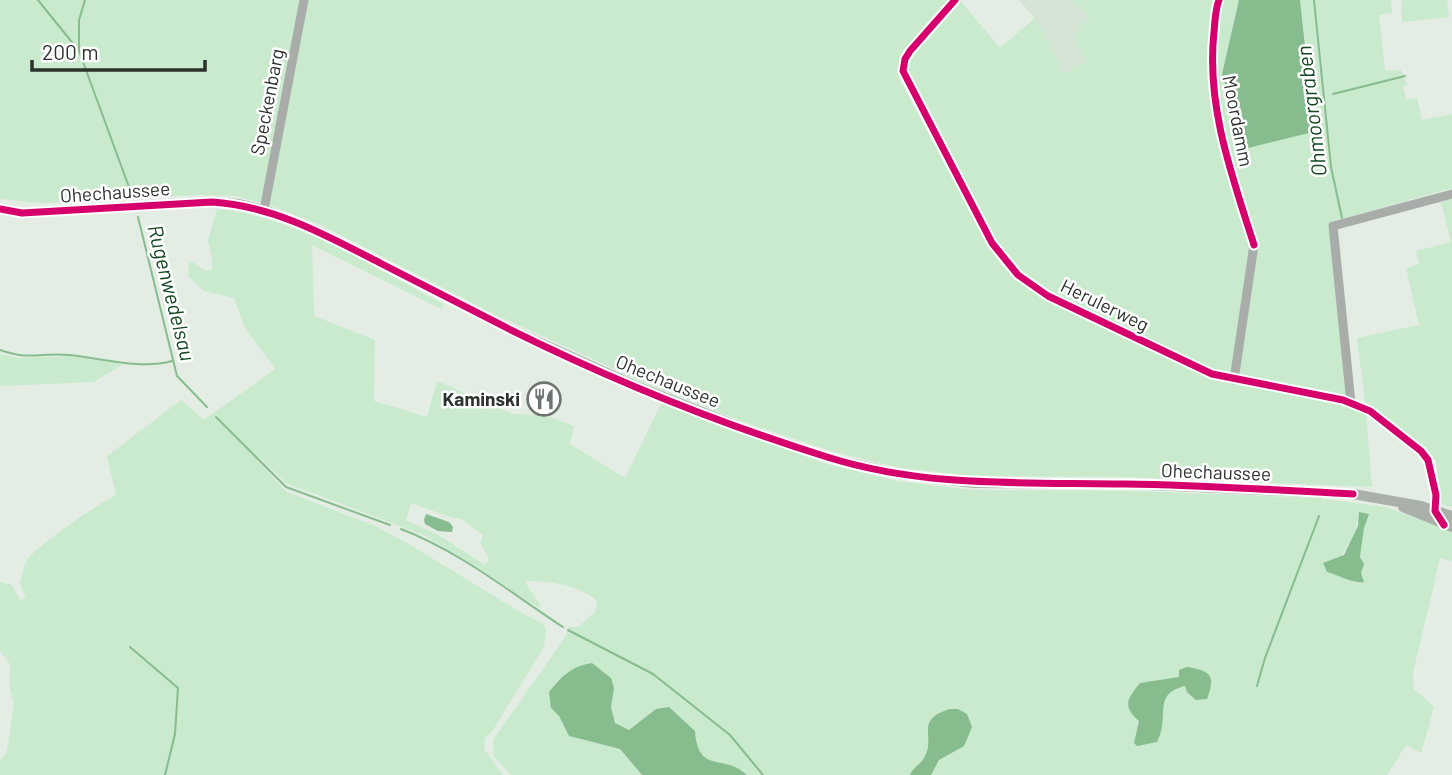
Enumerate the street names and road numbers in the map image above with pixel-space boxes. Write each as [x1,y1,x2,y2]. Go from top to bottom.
street label: Speckenbarg [245,47,288,157]
street label: Moordamm [1218,73,1259,169]
street label: Ohechaussee [59,176,171,207]
street label: Herulerweg [1057,273,1153,336]
street label: Ohechaussee [613,349,724,412]
street label: Ohechaussee [1160,458,1272,485]

